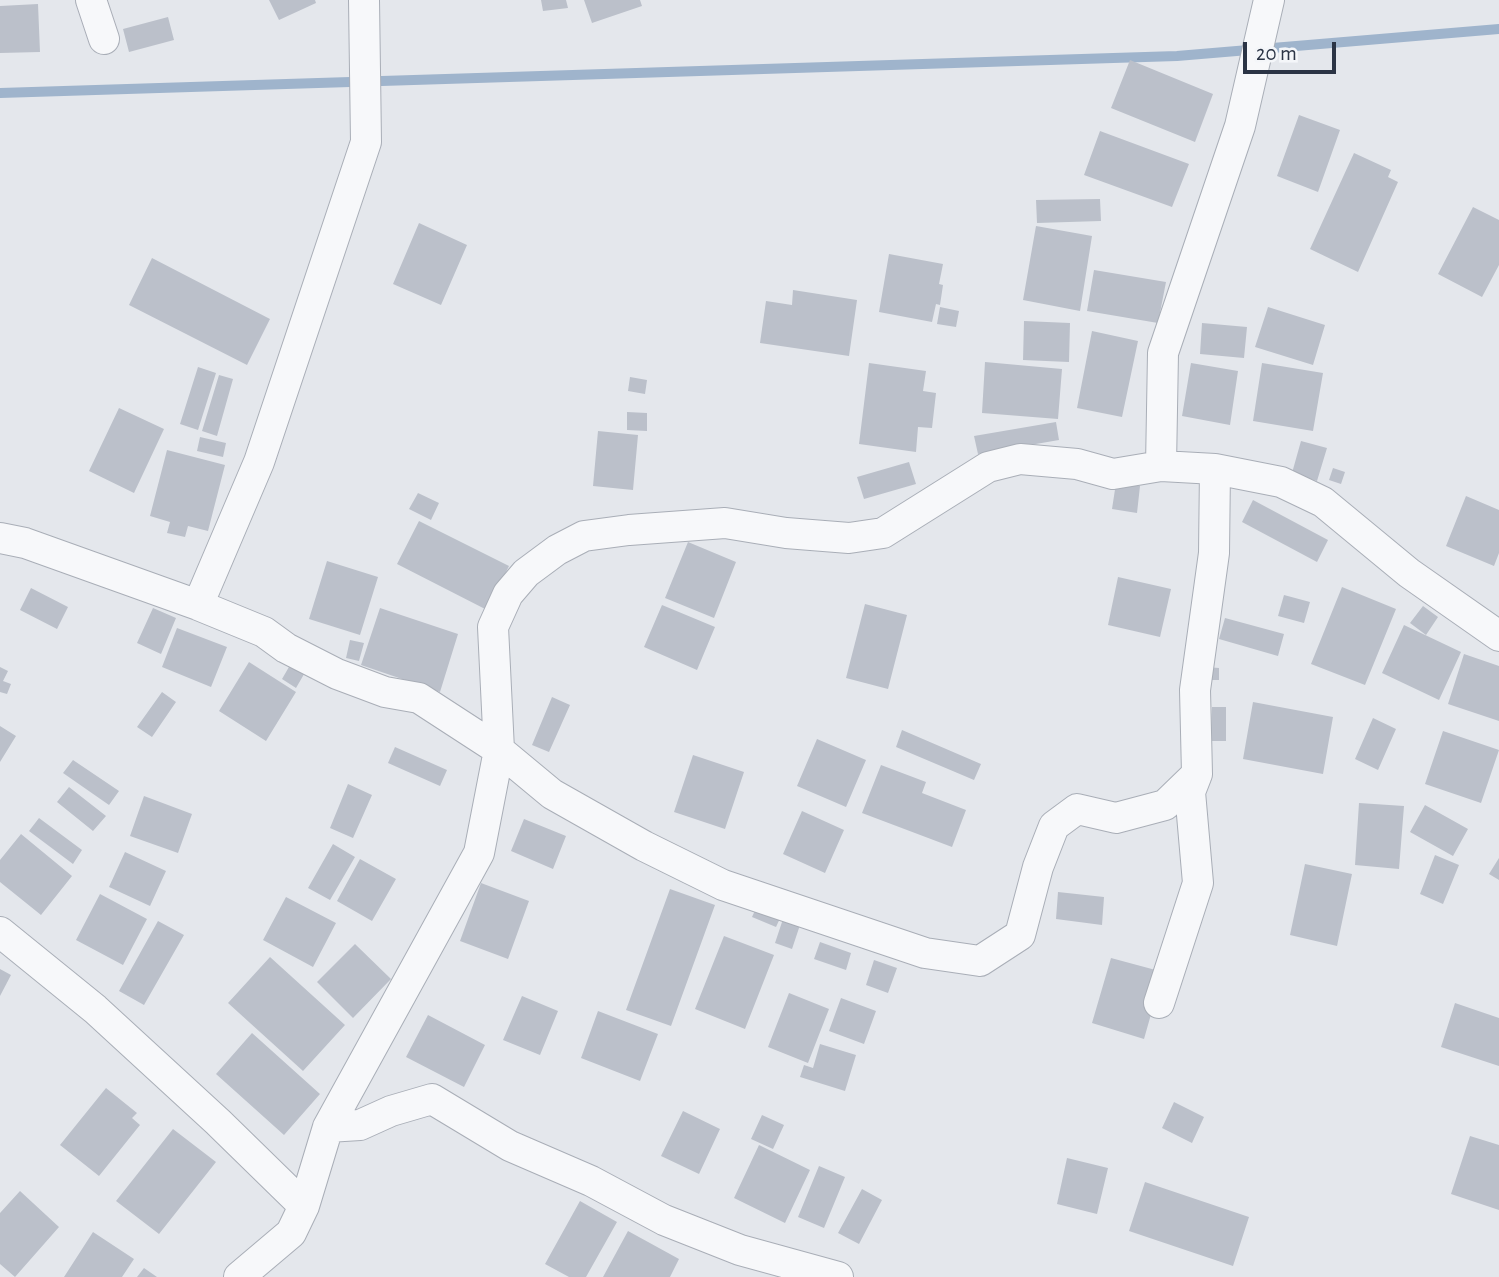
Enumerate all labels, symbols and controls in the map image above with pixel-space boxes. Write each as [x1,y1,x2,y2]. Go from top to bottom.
scale bar [1247,28,1340,72]
text: 20 m [1256,43,1297,64]

